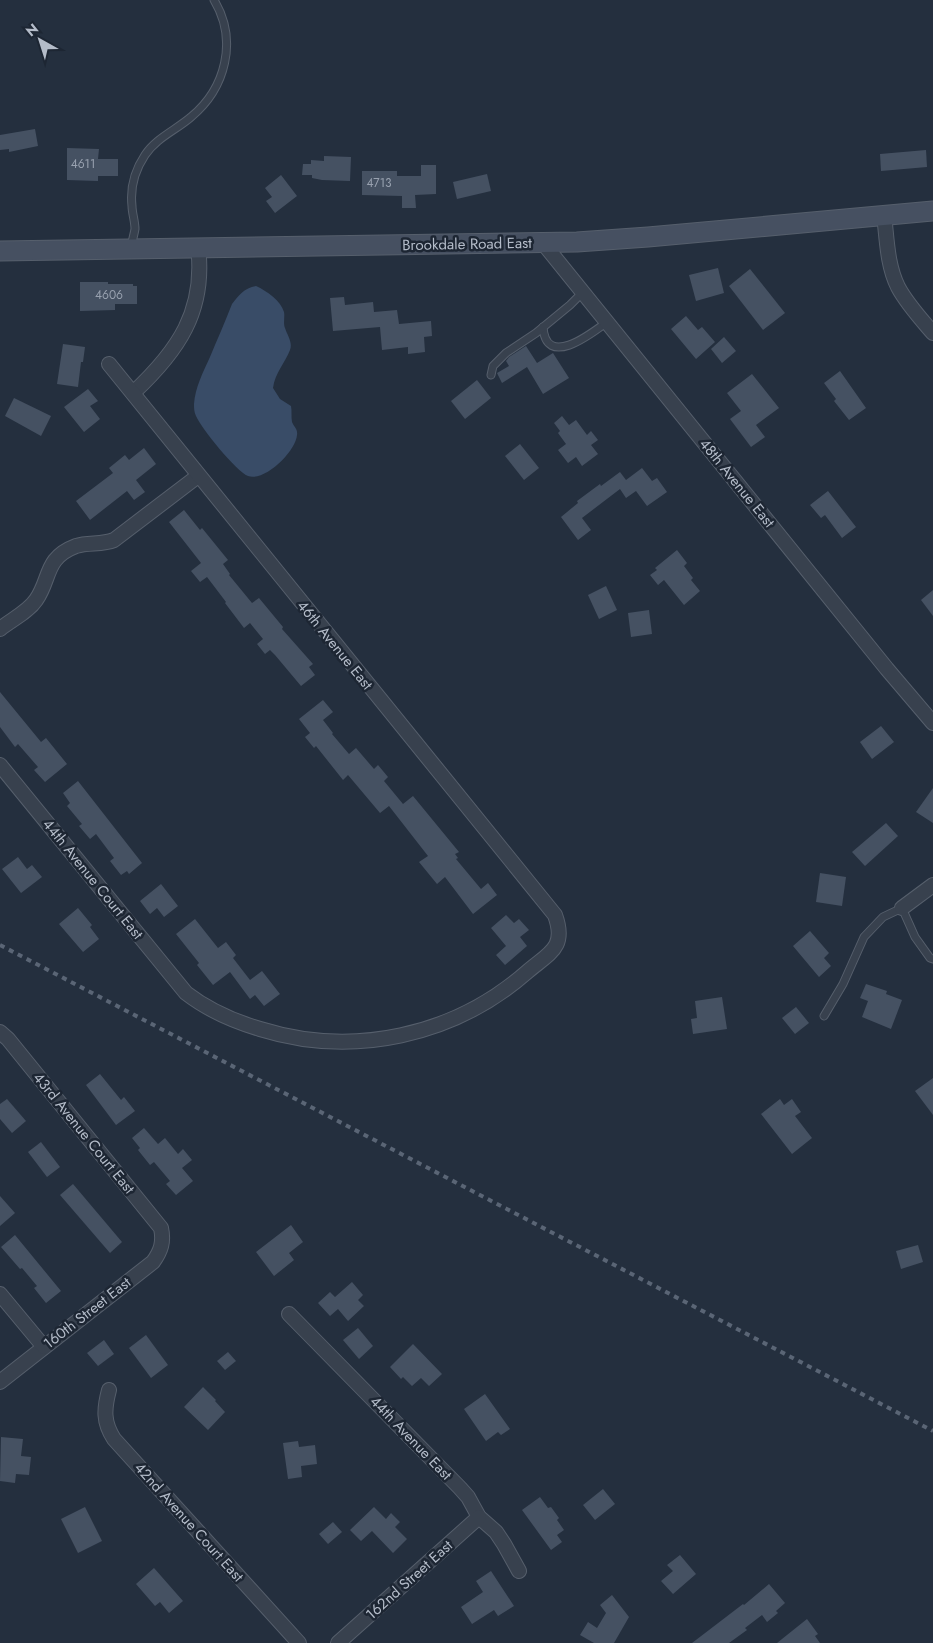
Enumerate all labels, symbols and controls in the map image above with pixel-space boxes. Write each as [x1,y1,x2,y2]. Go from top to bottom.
north arrow [15,15,65,65]
text: N [21,19,42,41]
house number: 4611 [71,155,95,173]
house number: 4713 [366,174,392,192]
street label: Brookdale Road East [402,232,532,256]
house number: 4606 [95,286,123,304]
street label: 48th Avenue East [694,434,780,533]
street label: 46th Avenue East [292,595,378,695]
street label: 44th Avenue Court East [37,814,149,944]
street label: 43rd Avenue Court East [28,1067,140,1199]
street label: 160th Street East [39,1272,136,1354]
street label: 44th Avenue East [365,1391,457,1485]
street label: 42nd Avenue Court East [129,1457,249,1587]
street label: 162nd Street East [361,1535,458,1625]

